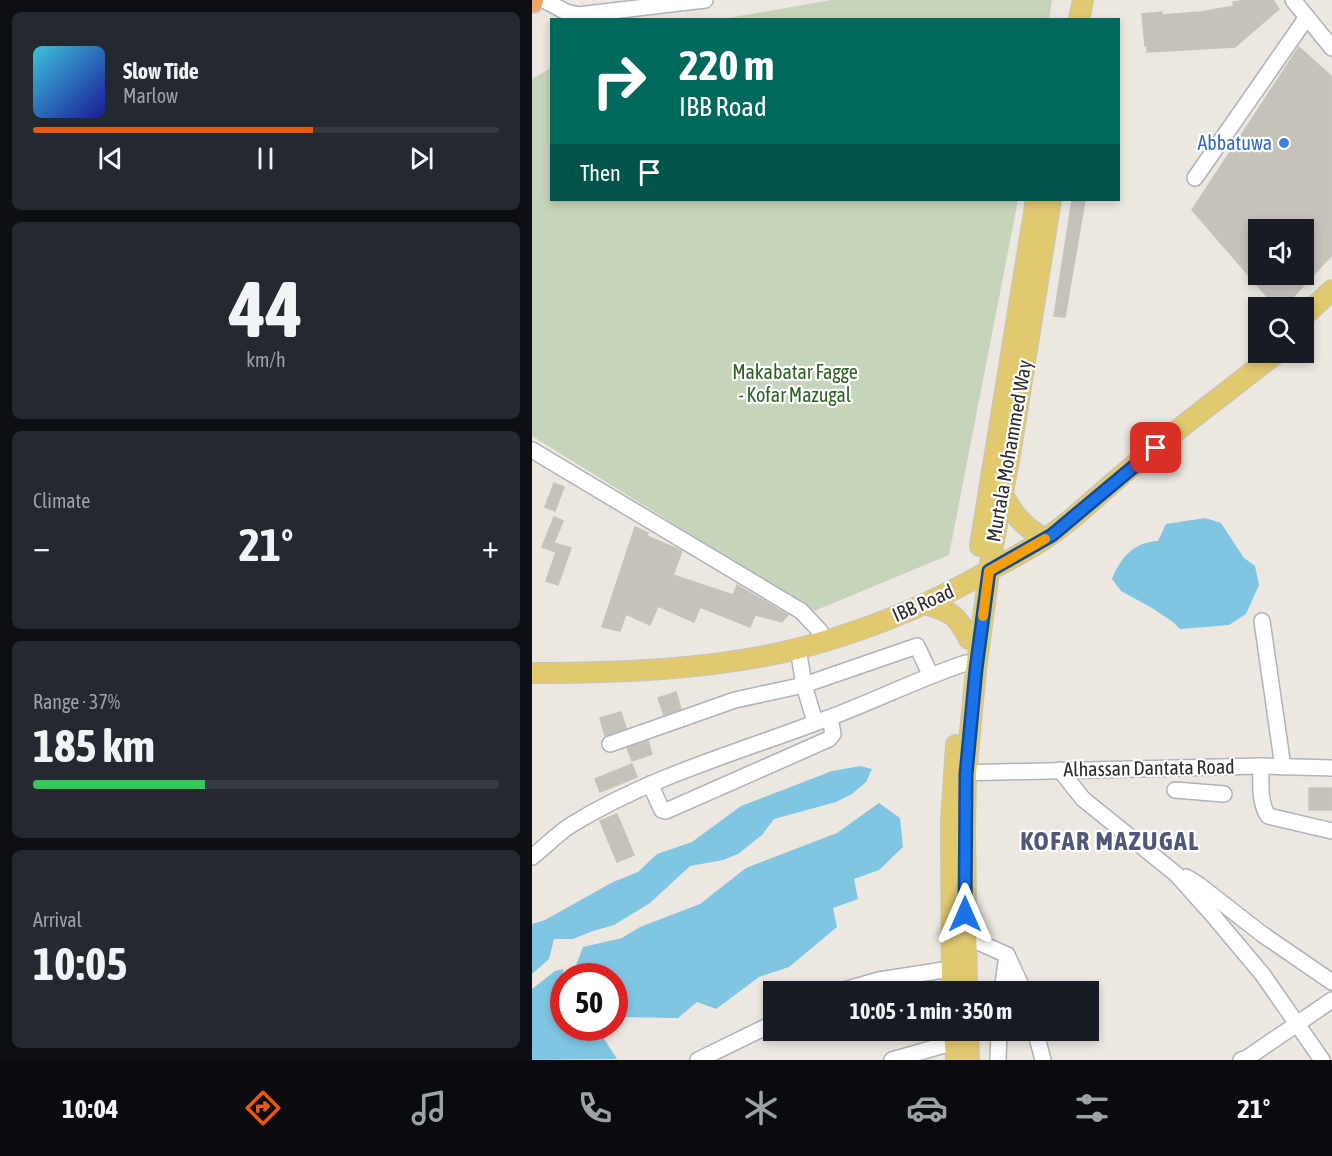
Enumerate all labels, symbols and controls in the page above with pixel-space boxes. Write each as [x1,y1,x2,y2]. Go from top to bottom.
text: 220 m [679,41,774,89]
icon: right [580,42,658,120]
text: Slow Tide [123,58,199,84]
text: Marlow [123,84,178,107]
text: IBB Road [679,91,767,122]
place label: Abbatuwa [1197,131,1272,154]
marker: Abbatuwa [1277,136,1291,150]
icon: previous [94,142,127,175]
icon: pause [249,142,282,175]
icon: next [405,142,438,175]
icon: arrive [633,156,666,189]
text: Then [580,160,621,186]
map controls [1248,219,1314,363]
button: sound [1248,219,1314,285]
text: 44 [229,264,303,354]
button: search [1248,297,1314,363]
text: km/h [246,348,286,371]
street label: Murtala Mohammed Way [981,358,1036,544]
park label: Makabatar Fagge - Kofar Mazugal [732,360,858,406]
pin [1130,422,1181,473]
icon: arrive [1139,431,1172,464]
text: Climate [33,489,90,512]
text: 21° [239,519,293,571]
text: − [33,527,50,565]
text: + [482,527,499,565]
street label: IBB Road [888,579,957,626]
text: Range · 37% [33,690,120,713]
text: 185 km [33,720,155,772]
street label: Alhassan Dantata Road [1063,755,1235,780]
district label: KOFAR MAZUGAL [1020,826,1200,856]
position arrow [933,882,997,946]
text: Arrival [33,908,82,931]
text: 10:05 [33,938,127,990]
speed limit sign: 50 [550,963,628,1041]
text: 10:05 · 1 min · 350 m [850,998,1012,1024]
icon: directions [242,1087,284,1129]
icon: music [408,1087,450,1129]
icon: phone [574,1087,616,1129]
icon: climate [740,1087,782,1129]
icon: car [906,1087,948,1129]
icon: filters [1071,1087,1113,1129]
text: 10:04 [62,1093,119,1124]
text: 21° [1237,1093,1270,1124]

